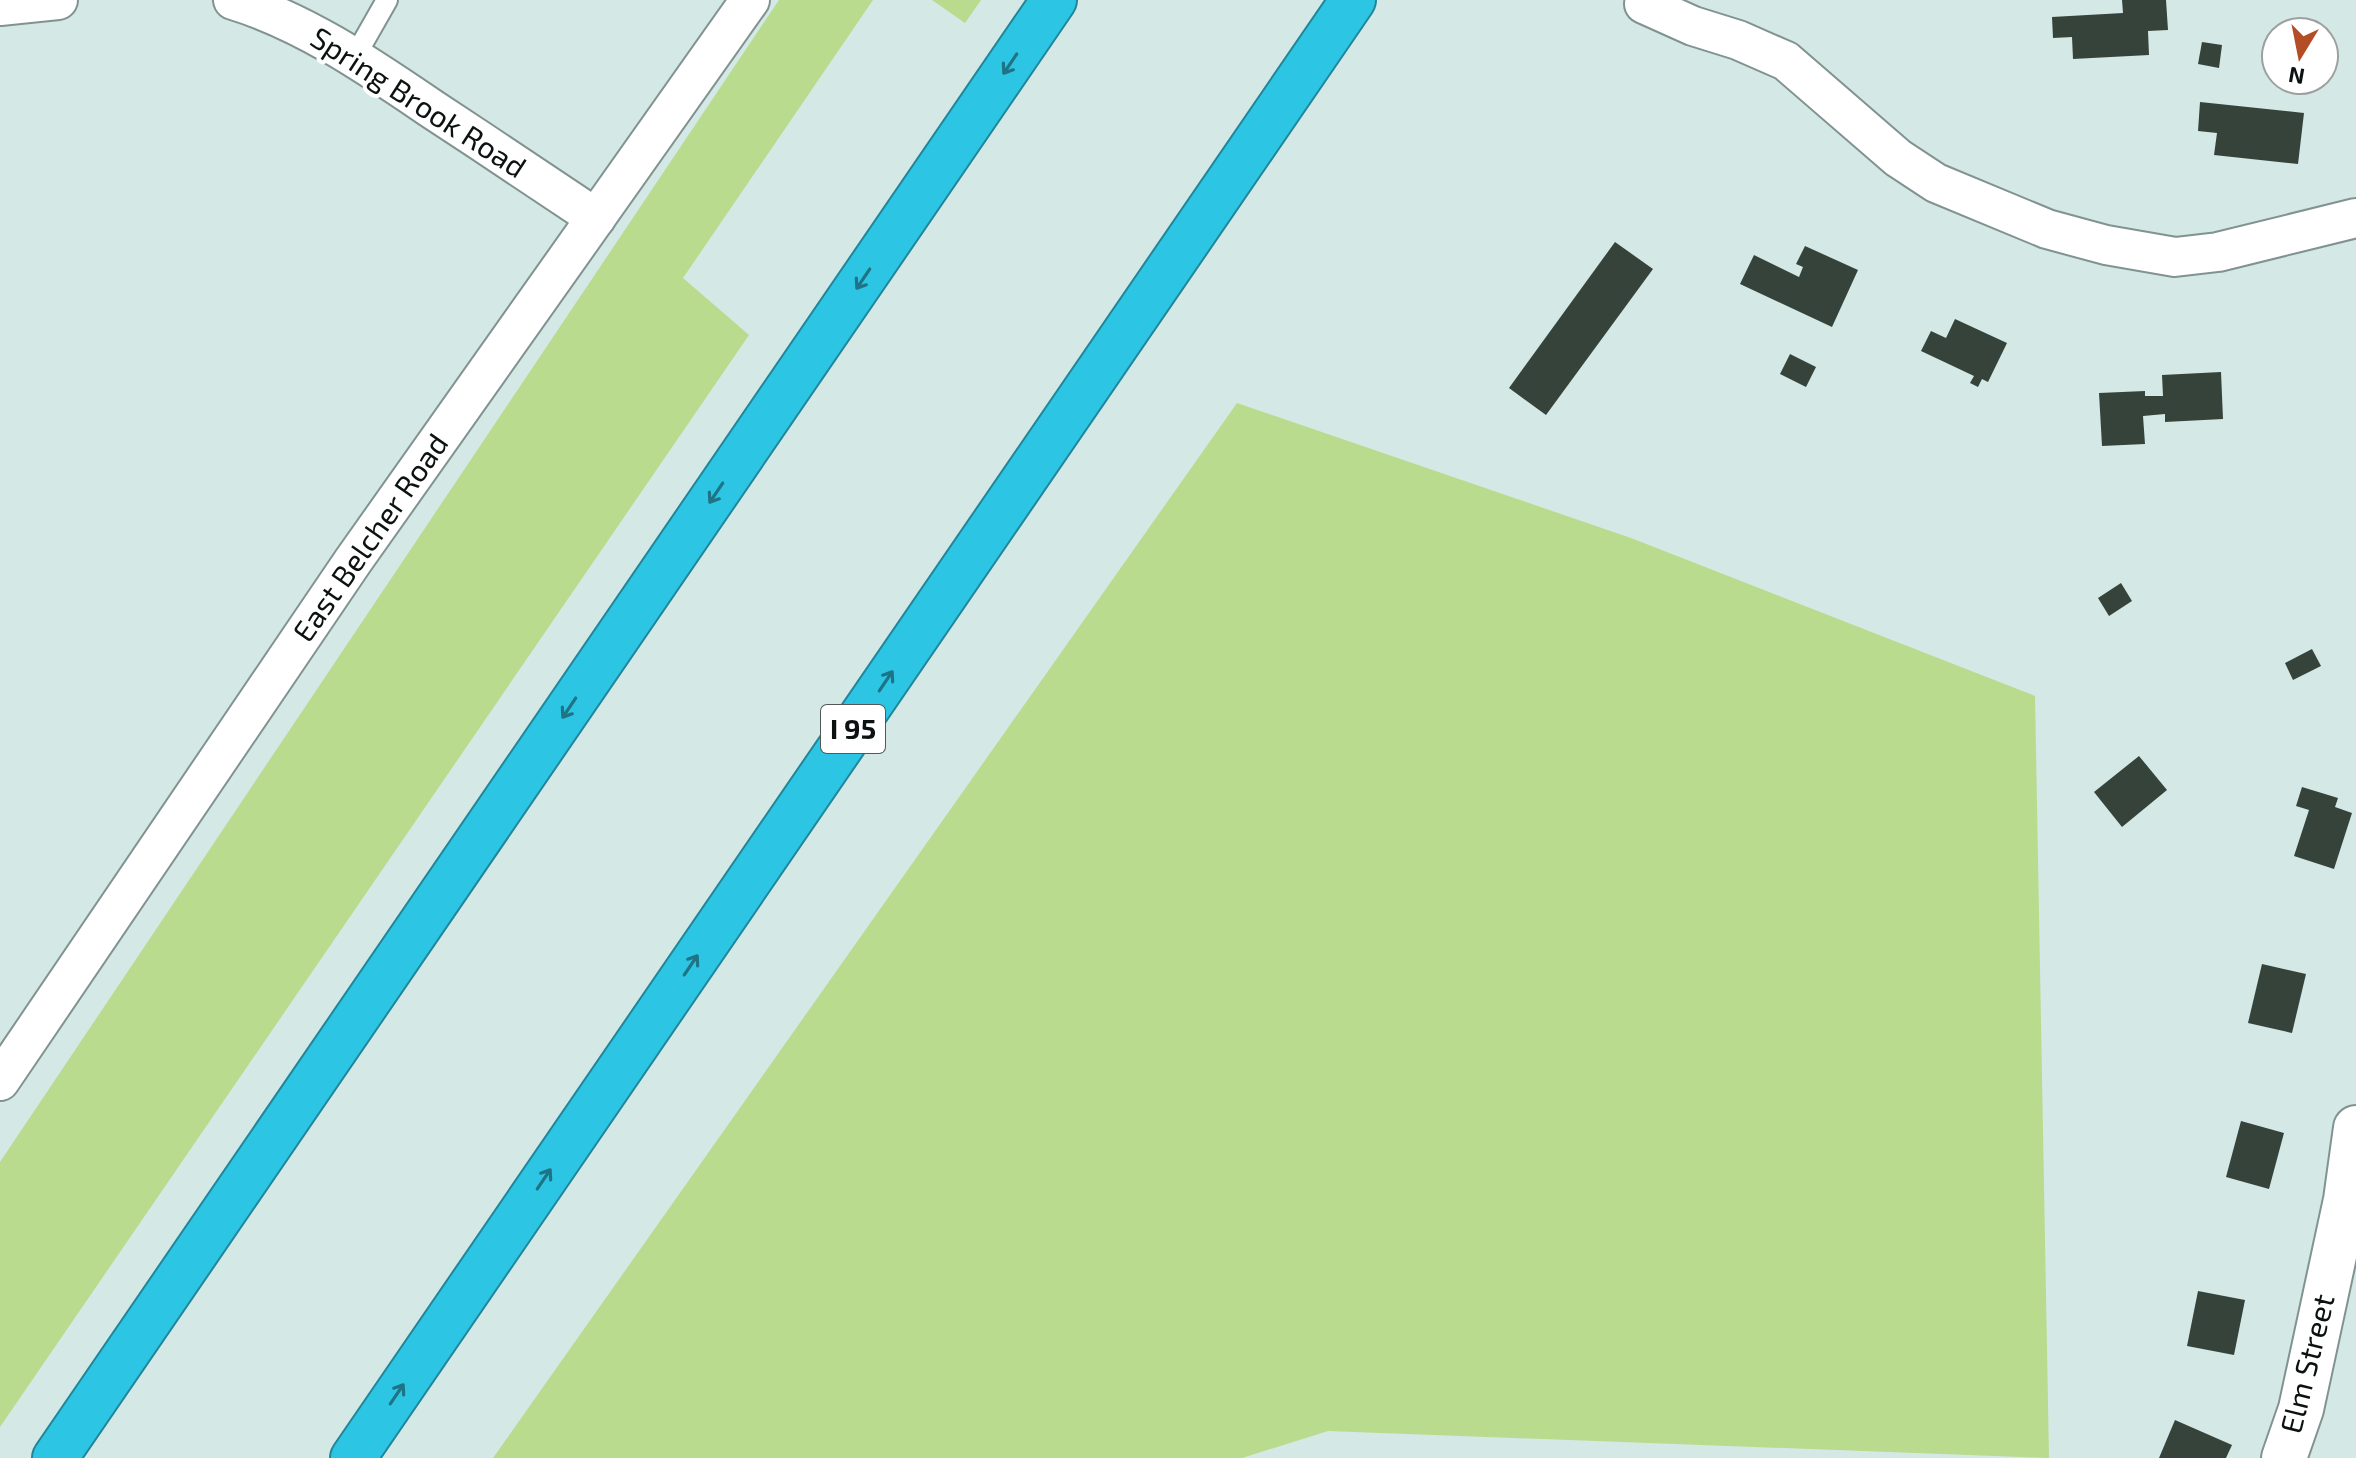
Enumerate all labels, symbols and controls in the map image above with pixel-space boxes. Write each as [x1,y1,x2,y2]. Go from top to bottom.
north arrow [2260,16,2340,96]
street label: Spring Brook Road [305,18,534,184]
one-way arrow [1002,53,1018,75]
text: N [2286,62,2306,91]
one-way arrow [855,267,871,289]
street label: East Belcher Road [284,426,455,648]
one-way arrow [708,482,724,504]
one-way arrow [878,671,894,693]
one-way arrow [561,696,577,718]
road number: I 95 [821,705,885,753]
one-way arrow [683,954,699,976]
one-way arrow [536,1169,552,1191]
street label: Elm Street [2271,1290,2341,1437]
one-way arrow [389,1383,405,1405]

